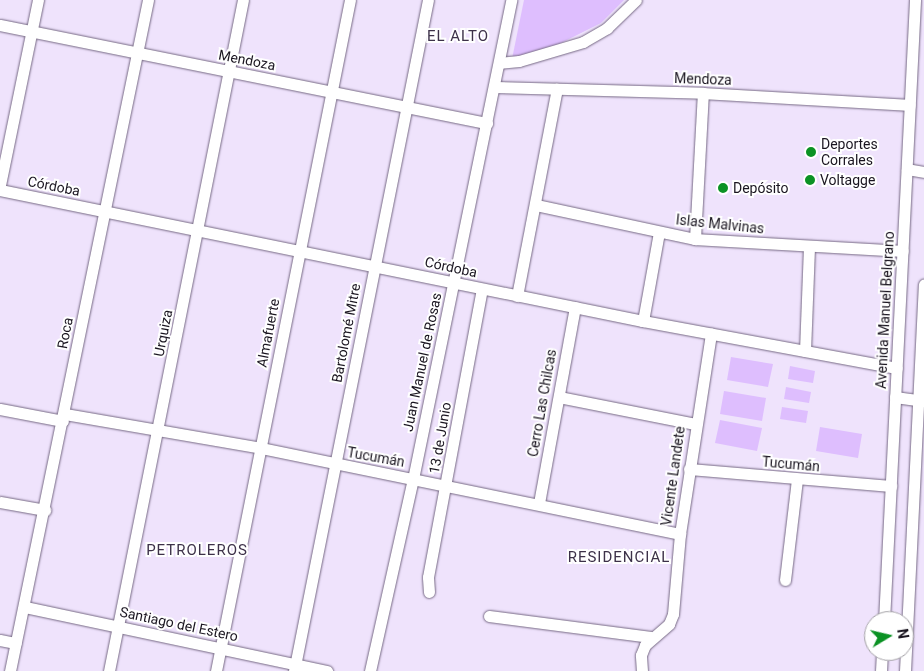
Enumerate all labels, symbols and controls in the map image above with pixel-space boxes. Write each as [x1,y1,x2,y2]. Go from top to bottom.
district label: EL ALTO [426,28,490,46]
street label: Mendoza [217,46,277,74]
street label: Mendoza [674,70,732,88]
place label: Deportes Corrales [821,136,878,168]
marker: Deportes Corrales [805,146,817,158]
place label: Voltagge [820,172,875,188]
street label: Córdoba [26,173,82,199]
marker: Voltagge [804,174,816,186]
place label: Depósito [733,180,789,196]
marker: Depósito [717,182,729,194]
street label: Islas Malvinas [675,211,765,237]
street label: Avenida Manuel Belgrano [872,231,898,389]
street label: Córdoba [423,253,479,281]
street label: Bartolomé Mitre [328,282,364,384]
street label: Juan Manuel de Rosas [399,291,445,433]
street label: Almafuerte [253,297,283,369]
street label: Urquiza [150,308,176,358]
street label: Roca [54,316,76,350]
street label: Cerro Las Chilcas [524,348,560,458]
street label: 13 de Junio [425,401,455,475]
street label: Vicente Landete [658,425,688,527]
street label: Tucumán [346,444,406,470]
street label: Tucumán [761,453,821,475]
district label: PETROLEROS [145,542,249,560]
district label: RESIDENCIAL [566,549,672,567]
street label: Santiago del Estero [118,603,240,645]
north arrow [864,611,914,661]
text: N [894,628,912,640]

